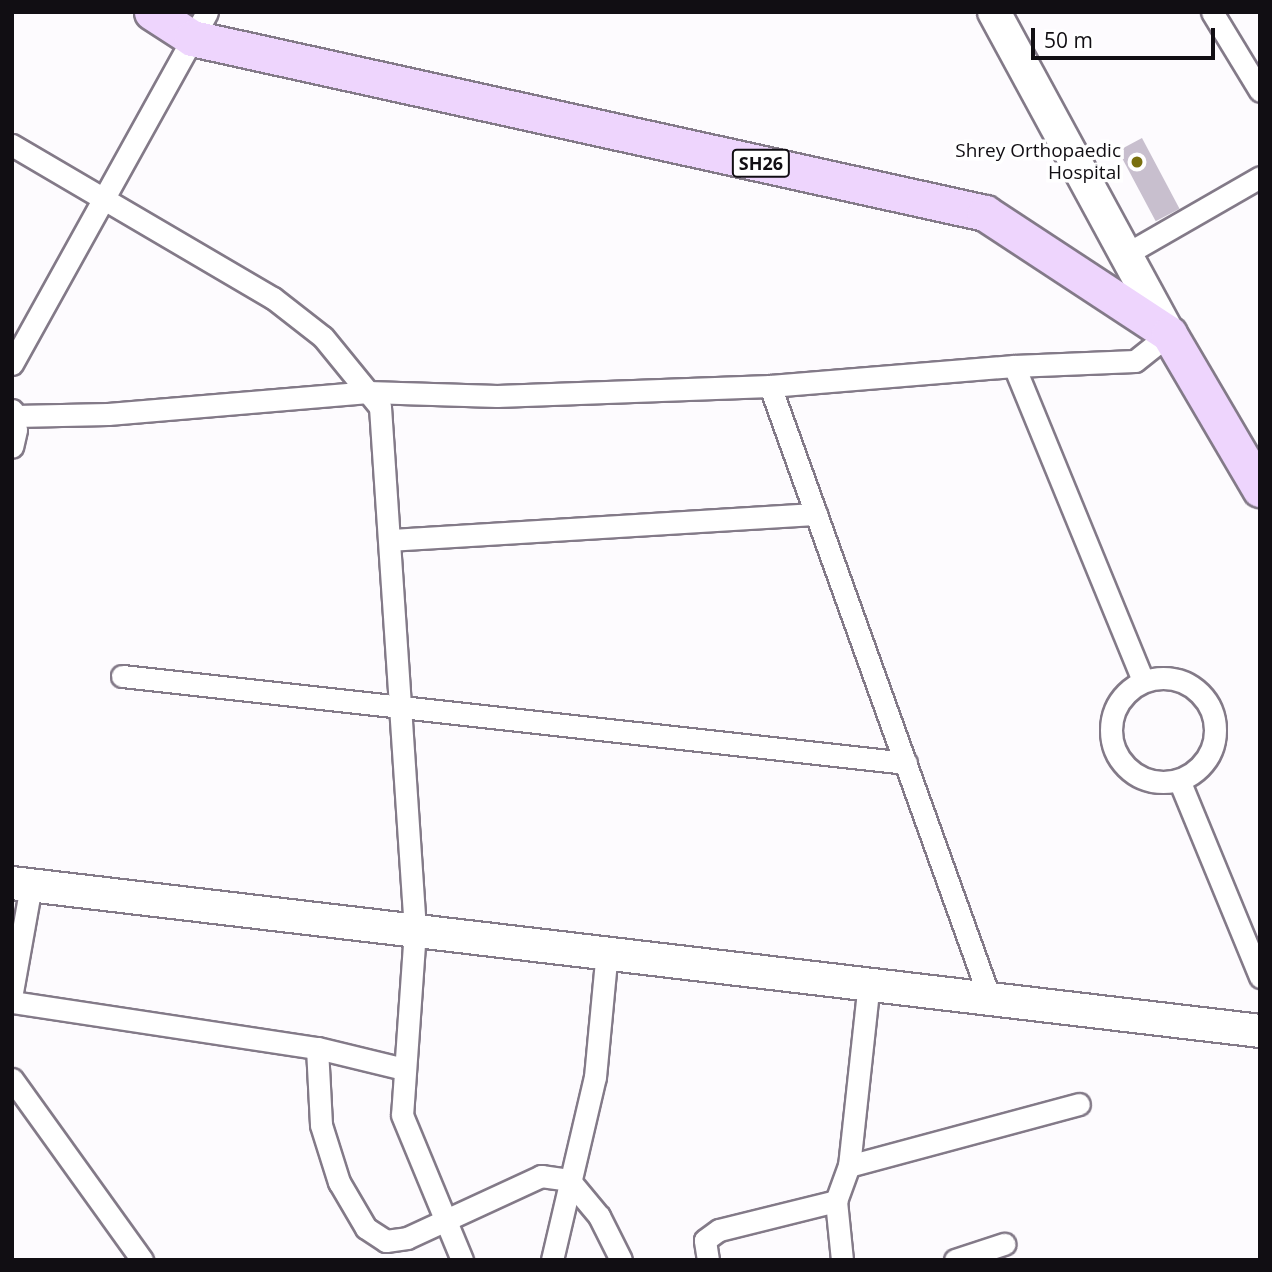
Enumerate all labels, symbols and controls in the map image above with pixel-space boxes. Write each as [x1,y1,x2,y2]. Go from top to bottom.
scale bar [1034,14,1218,58]
text: 50 m [1044,26,1093,54]
place label: Shrey Orthopaedic Hospital [955,140,1121,184]
road number: SH26 [731,148,791,178]
marker: Shrey Orthopaedic Hospital [1127,152,1147,172]

